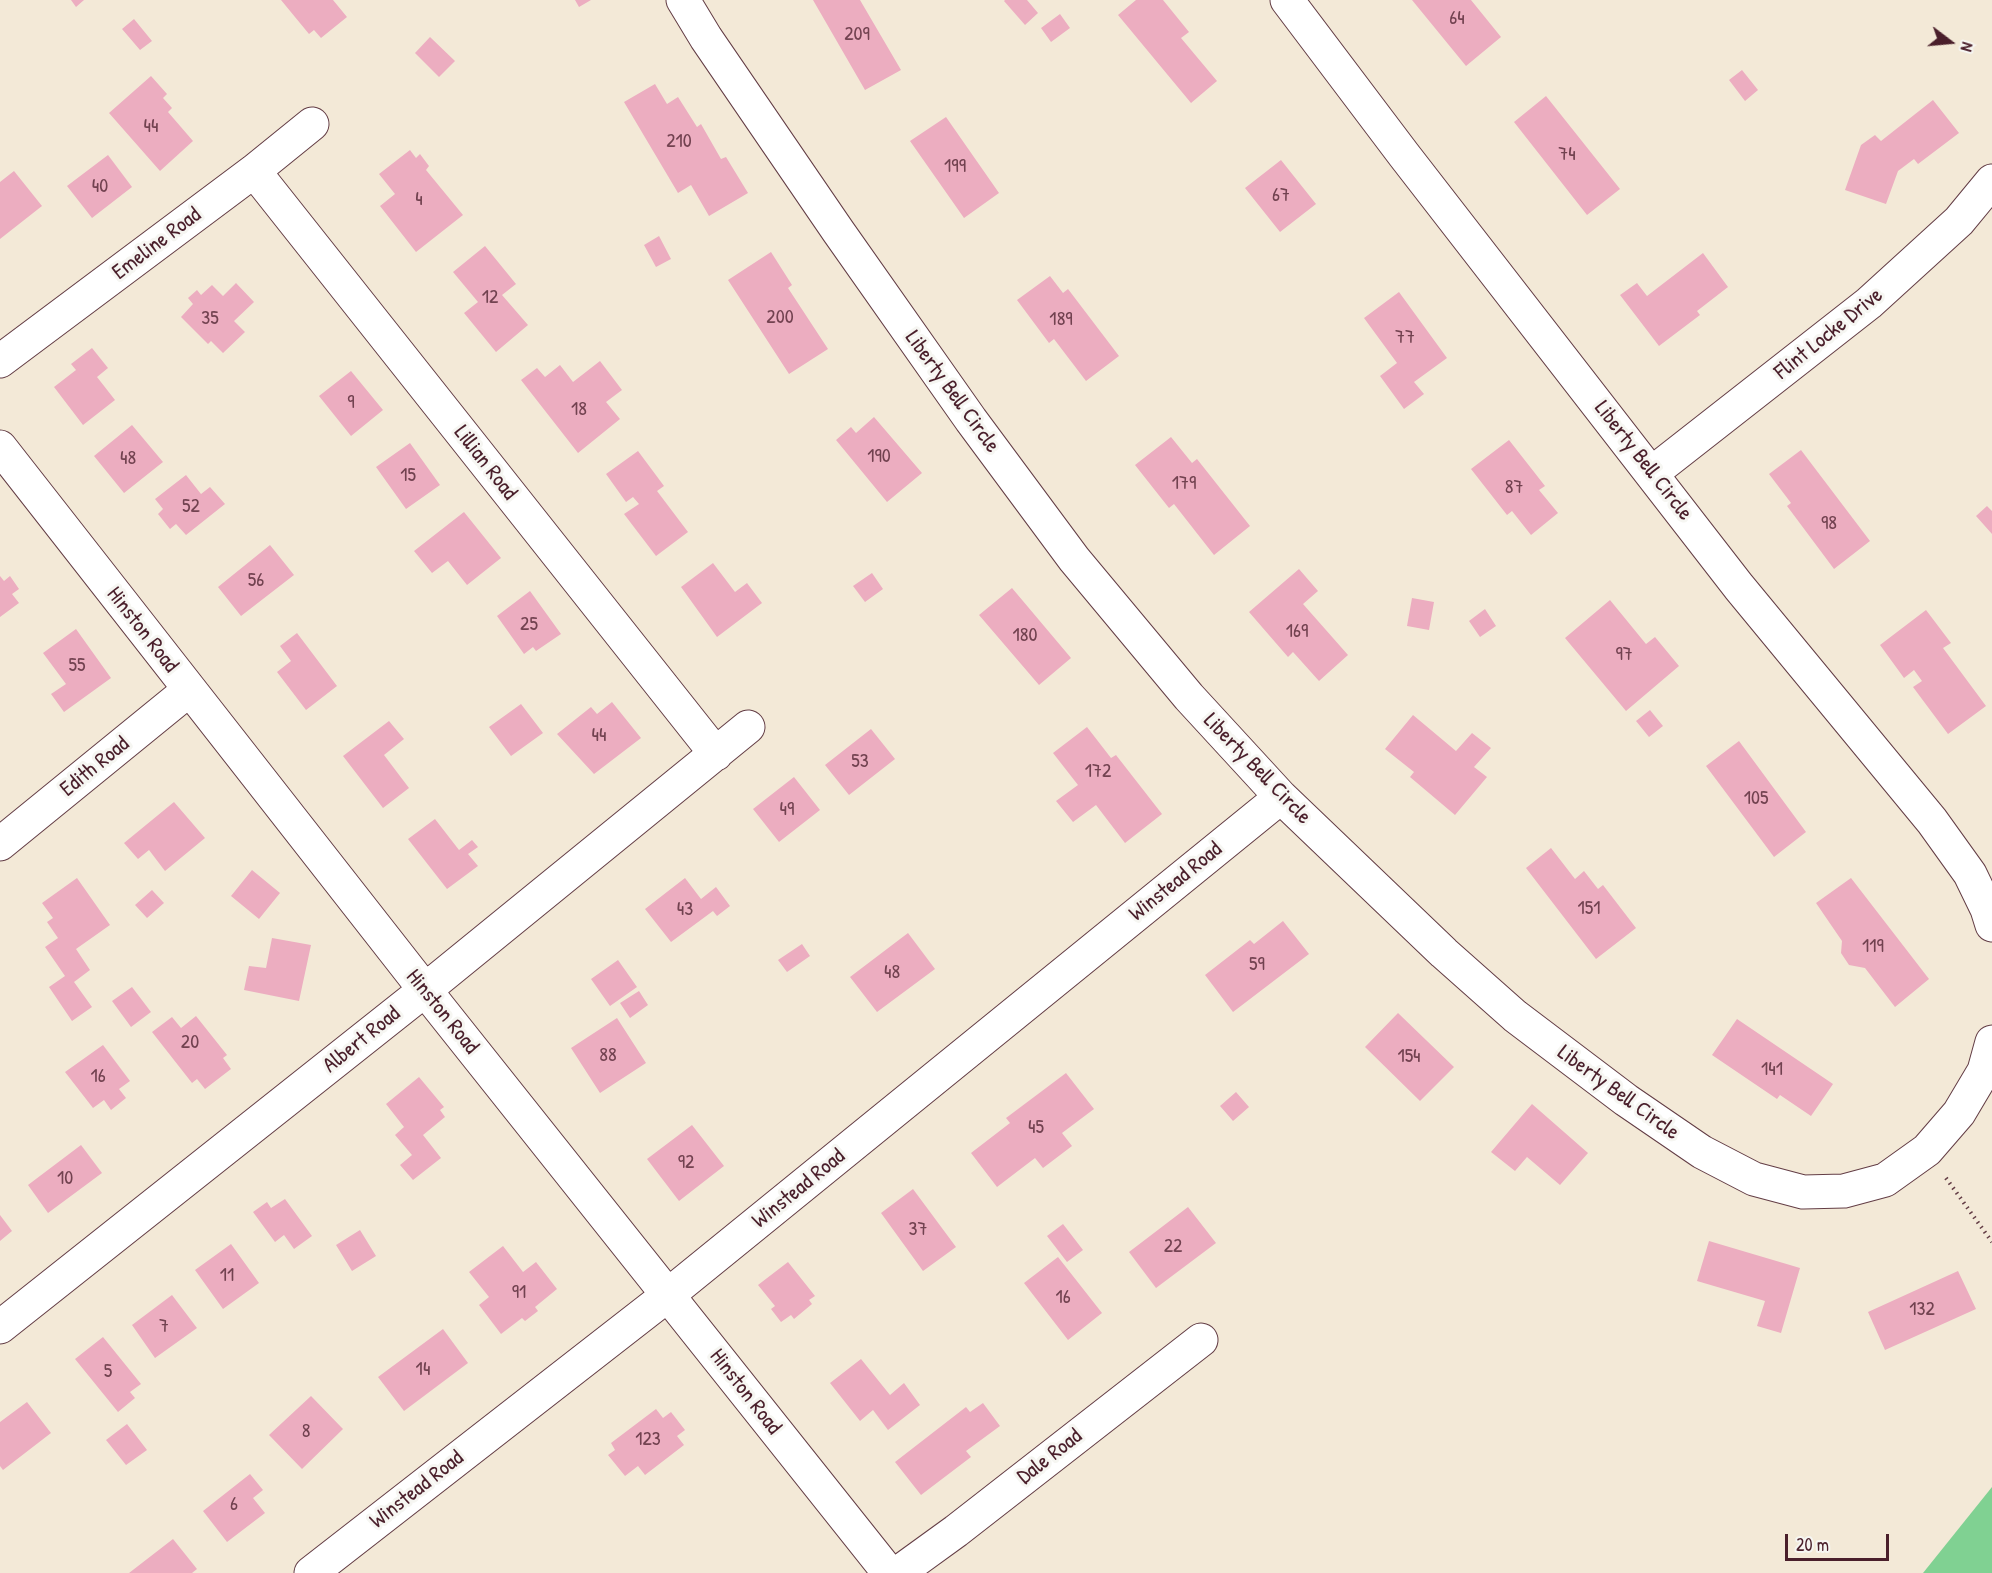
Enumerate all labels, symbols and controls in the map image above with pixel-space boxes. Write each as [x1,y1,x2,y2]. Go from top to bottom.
house number: 64 [1449,7,1465,31]
north arrow [1920,12,1980,72]
house number: 209 [844,23,870,47]
text: N [1956,40,1979,54]
house number: 44 [144,115,158,139]
house number: 210 [666,130,692,154]
house number: 74 [1558,143,1576,167]
house number: 199 [944,155,966,179]
house number: 40 [92,175,108,199]
house number: 67 [1272,184,1290,208]
house number: 4 [415,188,423,212]
street label: Emeline Road [108,202,206,286]
street label: Flint Locke Drive [1770,282,1888,386]
house number: 12 [482,286,498,310]
house number: 200 [766,306,794,330]
house number: 35 [201,307,219,331]
house number: 189 [1049,308,1073,332]
street label: Liberty Bell Circle [899,326,1005,458]
house number: 77 [1395,326,1415,350]
house number: 9 [347,391,355,415]
street label: Liberty Bell Circle [1588,396,1698,526]
house number: 18 [571,398,587,422]
street label: Lillian Road [448,421,522,505]
house number: 190 [867,445,891,469]
house number: 48 [120,447,136,471]
house number: 15 [400,464,416,488]
house number: 179 [1172,472,1196,496]
house number: 87 [1505,476,1523,500]
house number: 52 [182,495,200,519]
house number: 98 [1821,512,1837,536]
house number: 56 [248,569,264,593]
street label: Hinston Road [100,582,184,678]
house number: 25 [520,613,538,637]
house number: 169 [1286,620,1308,644]
house number: 180 [1013,624,1037,648]
house number: 97 [1615,643,1633,667]
house number: 55 [69,654,85,678]
street label: Liberty Bell Circle [1197,708,1317,830]
house number: 44 [592,724,606,748]
street label: Edith Road [55,731,135,803]
house number: 53 [851,750,869,774]
house number: 172 [1085,760,1111,784]
house number: 105 [1744,787,1768,811]
house number: 49 [780,798,794,822]
street label: Winstead Road [1124,837,1228,927]
house number: 151 [1578,897,1600,921]
house number: 43 [677,898,693,922]
house number: 119 [1862,935,1884,959]
house number: 59 [1249,953,1265,977]
house number: 48 [884,961,900,985]
street label: Hinston Road [400,964,484,1060]
street label: Albert Road [318,1001,406,1079]
house number: 20 [181,1031,199,1055]
street label: Liberty Bell Circle [1552,1040,1684,1146]
house number: 88 [599,1044,617,1068]
house number: 154 [1397,1045,1421,1069]
house number: 141 [1761,1058,1783,1082]
house number: 16 [90,1065,106,1089]
house number: 45 [1028,1116,1044,1140]
street label: Winstead Road [747,1144,851,1234]
house number: 92 [678,1151,694,1175]
house number: 10 [57,1167,73,1191]
house number: 37 [909,1218,927,1242]
house number: 22 [1164,1235,1182,1259]
house number: 11 [220,1264,234,1288]
house number: 91 [512,1281,526,1305]
house number: 16 [1055,1286,1071,1310]
house number: 132 [1909,1298,1935,1322]
house number: 7 [159,1315,169,1339]
street label: Hinston Road [703,1344,787,1440]
house number: 14 [416,1358,430,1382]
house number: 5 [104,1360,112,1384]
house number: 8 [302,1420,310,1444]
street label: Dale Road [1012,1424,1088,1490]
house number: 123 [635,1428,661,1452]
street label: Winstead Road [365,1445,469,1535]
house number: 6 [230,1493,238,1517]
scale bar [1788,1522,1892,1560]
text: 20 m [1796,1532,1829,1557]

